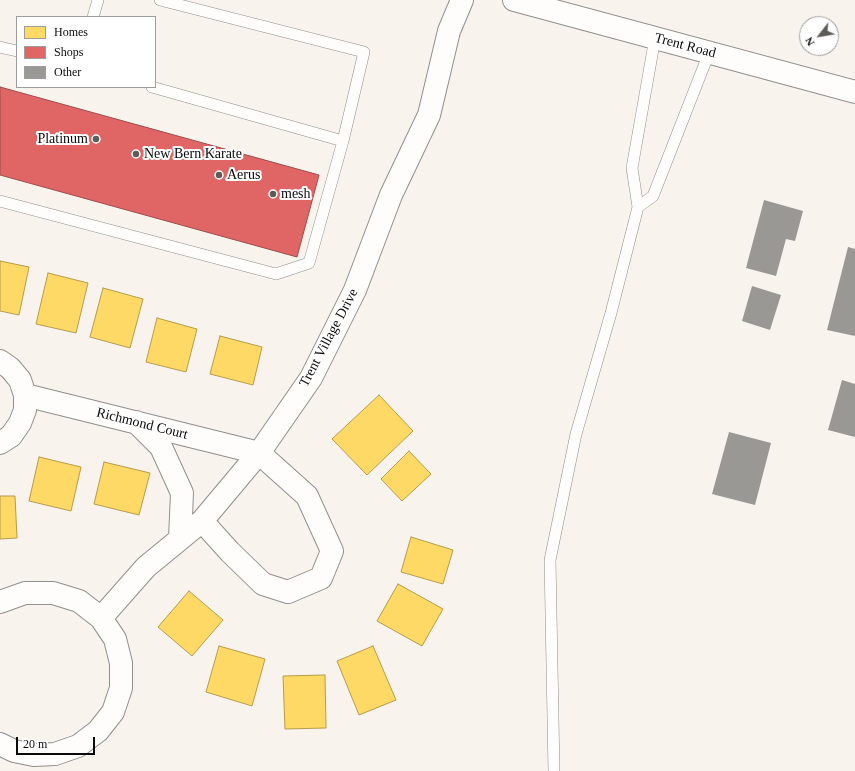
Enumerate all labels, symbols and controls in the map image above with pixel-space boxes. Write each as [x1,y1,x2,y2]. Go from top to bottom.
legend [16,16,156,88]
north arrow [799,16,839,56]
text: Homes [54,25,88,39]
street label: Trent Road [652,30,718,62]
text: N [802,35,817,48]
text: Shops [54,45,83,59]
text: Other [54,65,81,79]
place label: Platinum [37,131,88,147]
marker: Platinum [91,134,101,144]
place label: New Bern Karate [144,146,242,162]
marker: New Bern Karate [131,149,141,159]
place label: Aerus [227,167,260,183]
marker: Aerus [214,170,224,180]
place label: mesh [281,186,311,202]
marker: mesh [268,189,278,199]
street label: Trent Village Drive [296,286,362,390]
street label: Richmond Court [94,405,190,443]
scale bar [18,729,97,755]
text: 20 m [23,737,47,751]

